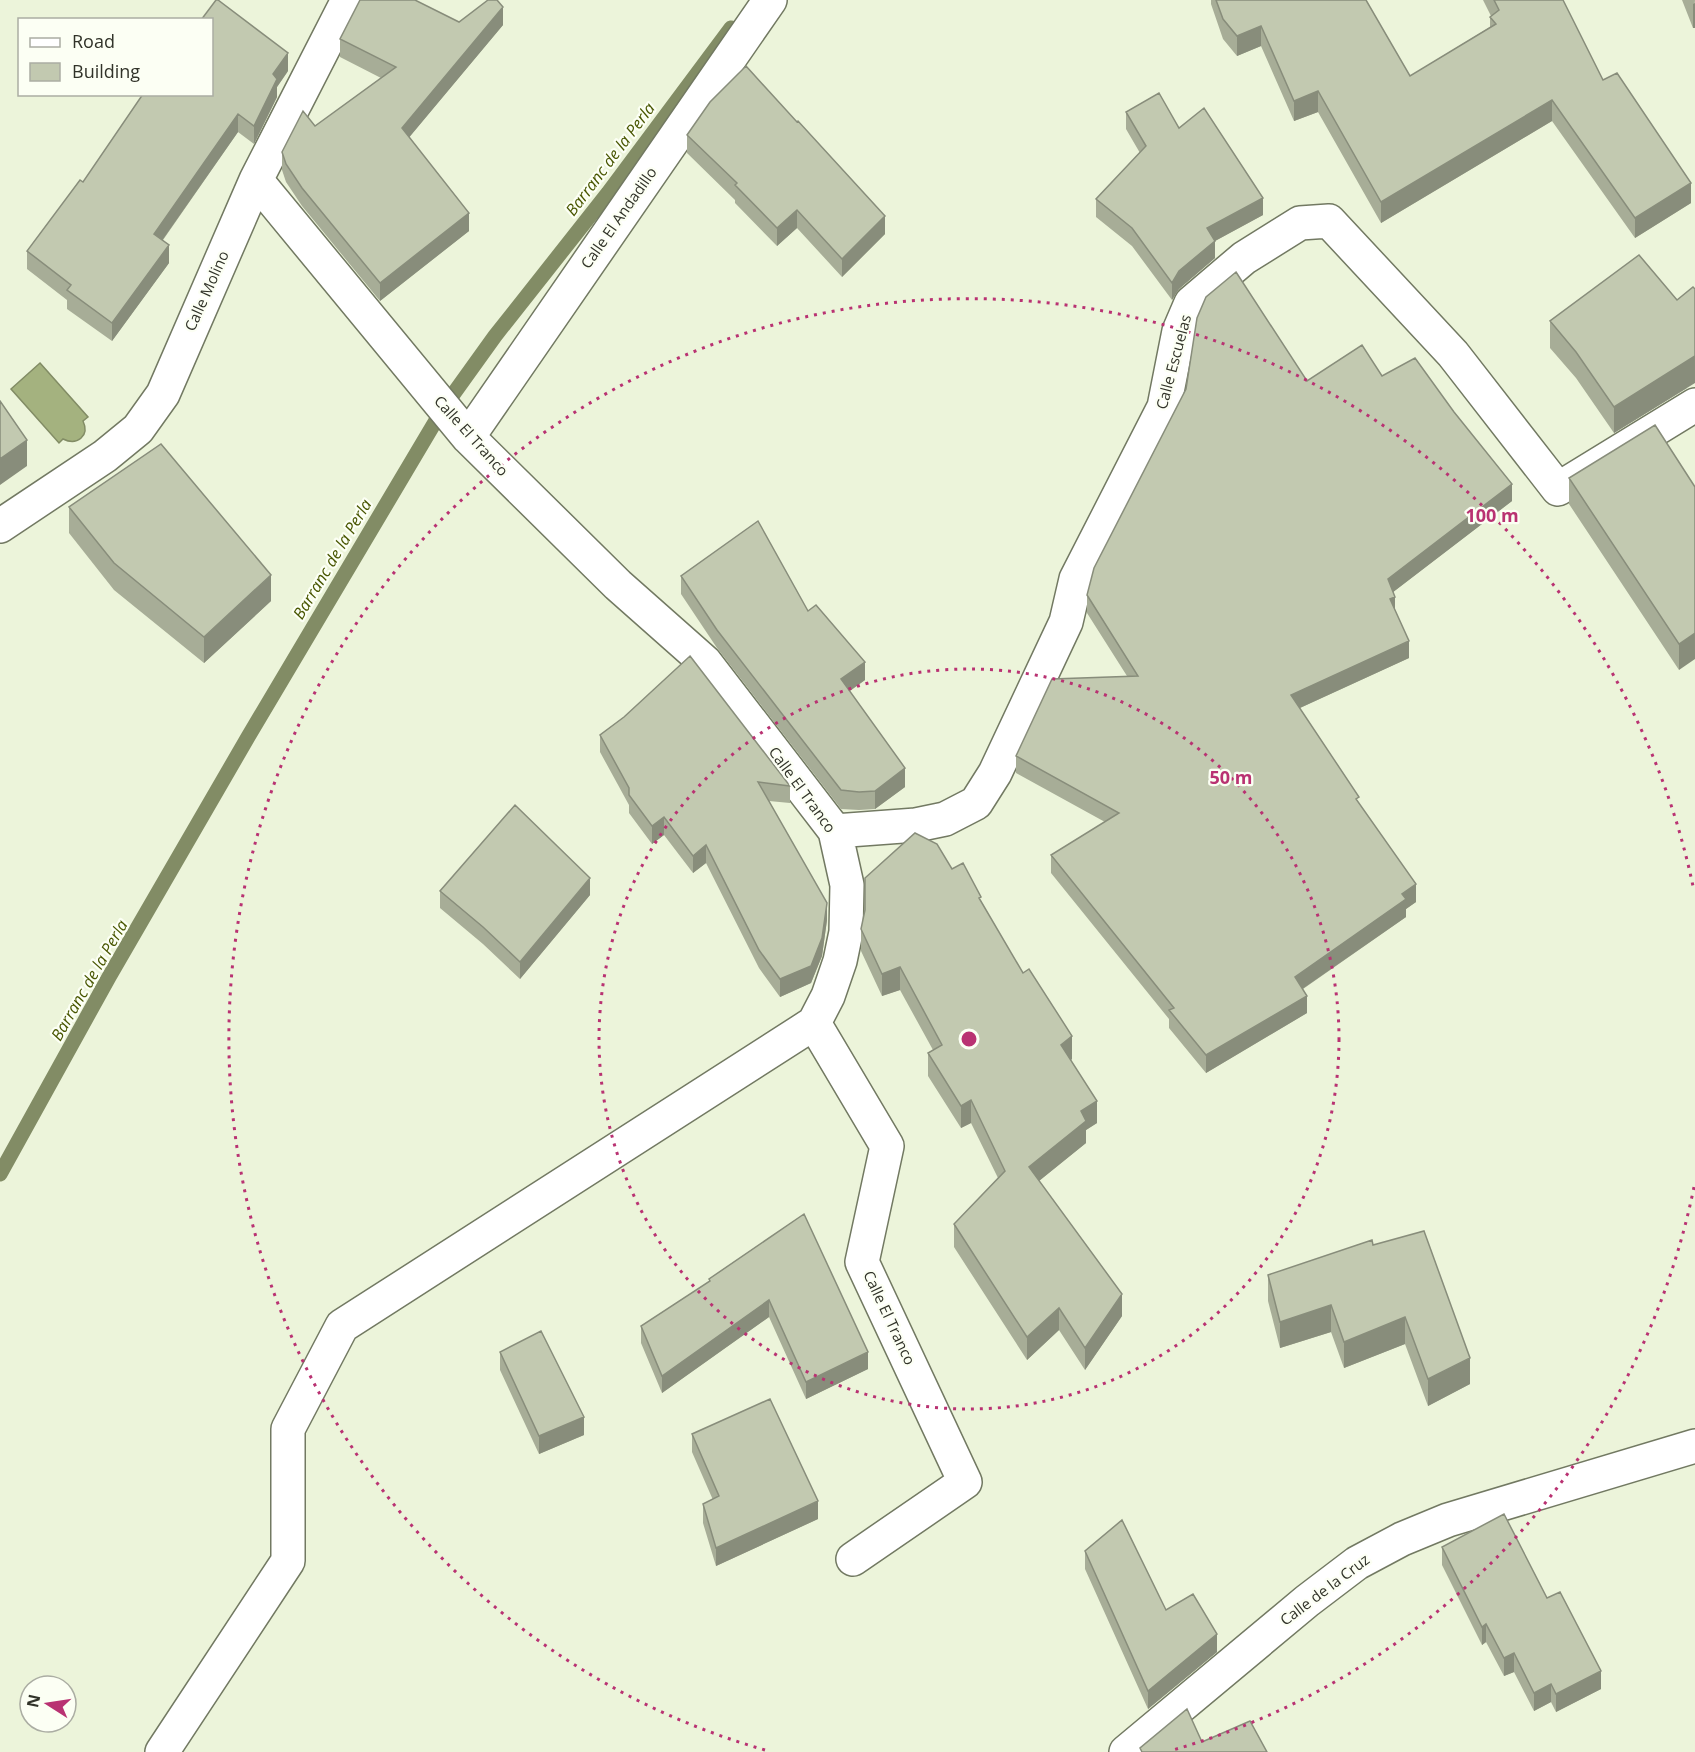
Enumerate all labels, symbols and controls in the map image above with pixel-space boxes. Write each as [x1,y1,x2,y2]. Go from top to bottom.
legend [18,18,213,96]
text: Road [72,29,115,53]
text: Building [72,59,140,83]
water label: Barranc de la Perla [560,98,660,220]
street label: Calle El Andadillo [576,163,661,272]
street label: Calle Molino [179,247,233,334]
street label: Calle Escuelas [1151,312,1195,411]
street label: Calle El Tranco [430,391,513,480]
water label: Barranc de la Perla [288,495,376,623]
text: 100 m [1465,503,1519,527]
street label: Calle El Tranco [765,742,841,836]
text: 50 m [1210,765,1252,789]
water label: Barranc de la Perla [45,916,133,1044]
centre of rings [959,1029,979,1049]
street label: Calle El Tranco [859,1267,920,1368]
street label: Calle de la Cruz [1276,1549,1373,1629]
north arrow [18,1674,78,1734]
text: N [21,1692,45,1710]

